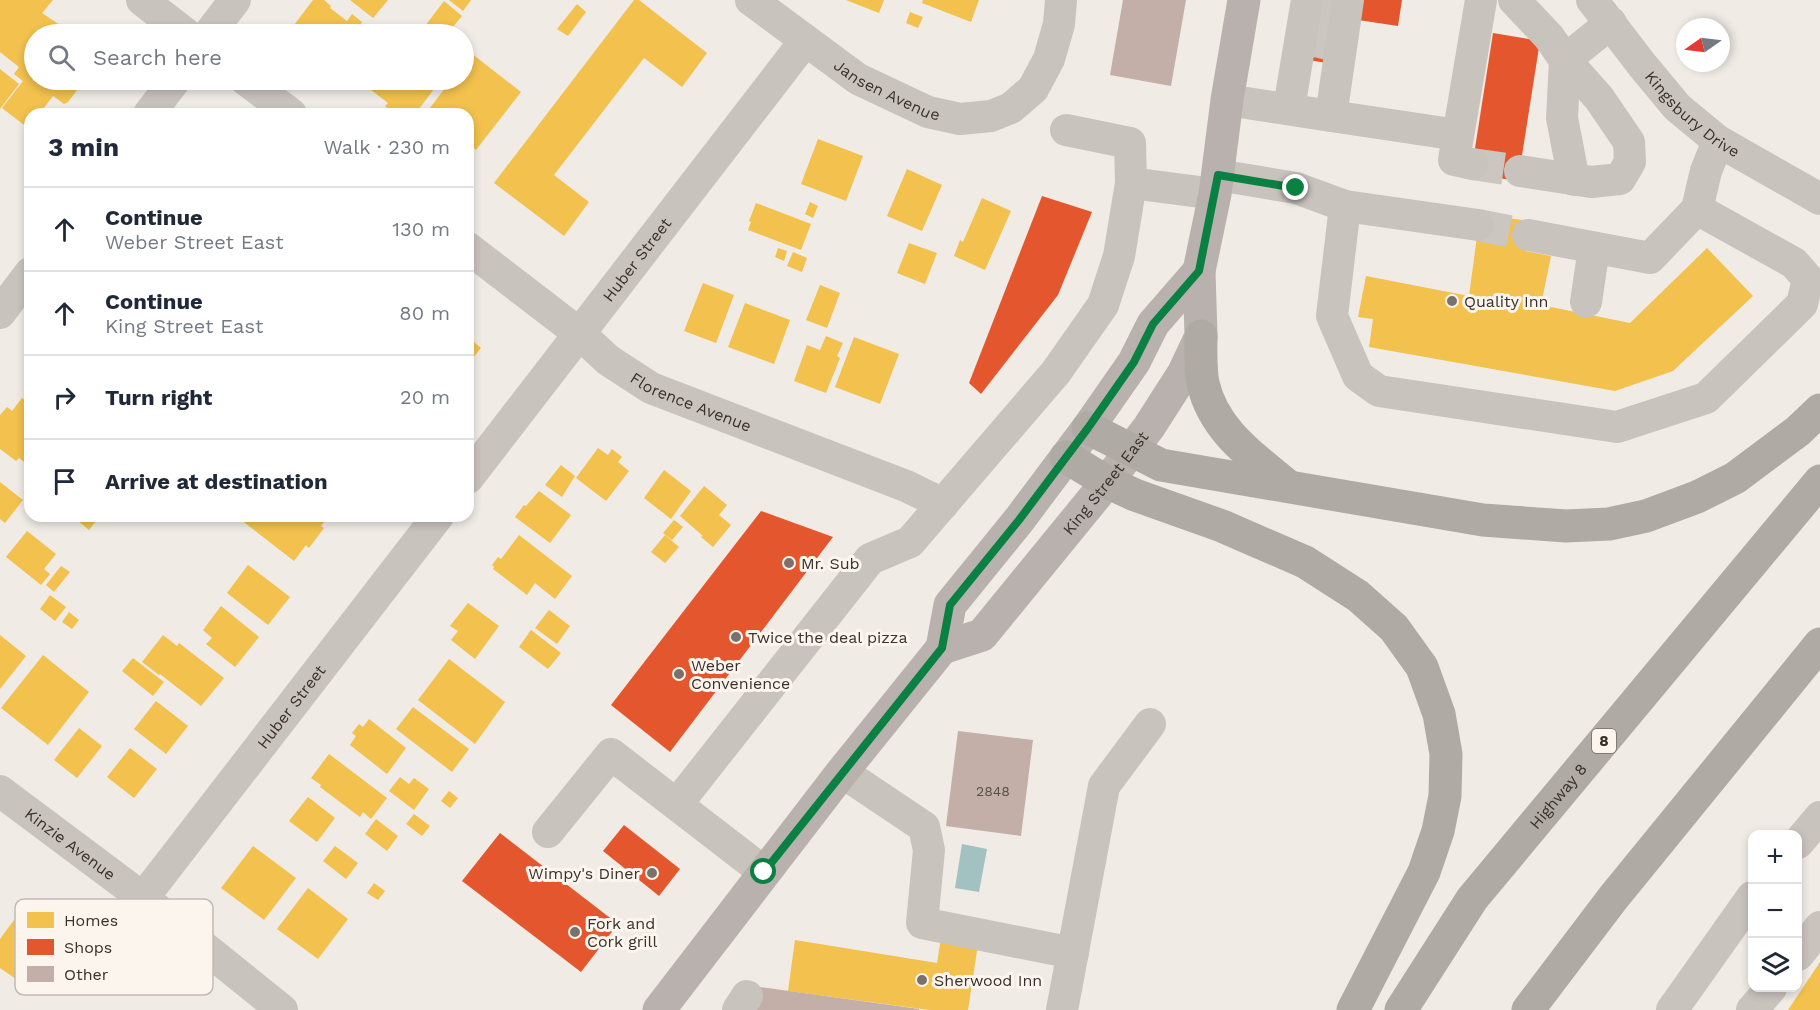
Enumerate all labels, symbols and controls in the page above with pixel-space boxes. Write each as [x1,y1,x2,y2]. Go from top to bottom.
north arrow [1676,18,1730,72]
search box [24,24,474,90]
icon: search [45,41,78,74]
text: Search here [93,45,222,70]
street label: Jansen Avenue [830,55,942,124]
street label: Kingsbury Drive [1641,67,1743,161]
text: 3 min [48,132,119,162]
text: Walk · 230 m [323,135,450,159]
route end [1282,174,1308,200]
text: Continue [105,205,203,230]
icon: ahead [48,213,81,246]
street label: Huber Street [599,214,675,305]
text: 130 m [392,217,450,241]
text: Weber Street East [105,230,284,254]
text: Continue [105,289,203,314]
place label: Quality Inn [1464,292,1549,311]
marker: Quality Inn [1445,294,1459,308]
icon: ahead [48,297,81,330]
text: 80 m [399,301,450,325]
text: King Street East [105,314,263,338]
street label: Florence Avenue [627,368,754,436]
icon: right [48,381,81,414]
text: Turn right [105,385,212,410]
text: 20 m [400,385,450,409]
street label: King Street East [1059,427,1153,539]
icon: arrive [48,465,81,498]
text: Arrive at destination [105,469,328,494]
place label: Mr. Sub [801,554,860,573]
marker: Mr. Sub [782,556,796,570]
place label: Twice the deal pizza [748,628,907,647]
marker: Twice the deal pizza [729,630,743,644]
place label: Weber Convenience [691,656,790,693]
street label: Huber Street [253,661,330,752]
marker: Weber Convenience [672,667,686,681]
road number: 8 [1592,729,1616,753]
street label: Highway 8 [1526,760,1591,833]
house number: 2848 [976,783,1010,799]
street label: Kinzie Avenue [21,804,119,884]
map controls [1748,830,1802,992]
button: + [1748,830,1802,884]
route start [750,858,776,884]
place label: Wimpy's Diner [528,864,640,883]
marker: Wimpy's Diner [645,866,659,880]
button: − [1748,884,1802,938]
legend [15,899,213,995]
text: Homes [64,911,118,930]
place label: Fork and Cork grill [587,914,657,951]
marker: Fork and Cork grill [568,925,582,939]
text: Shops [64,938,112,957]
button: layers [1748,938,1802,992]
text: Other [64,965,109,984]
place label: Sherwood Inn [934,971,1042,990]
marker: Sherwood Inn [915,973,929,987]

